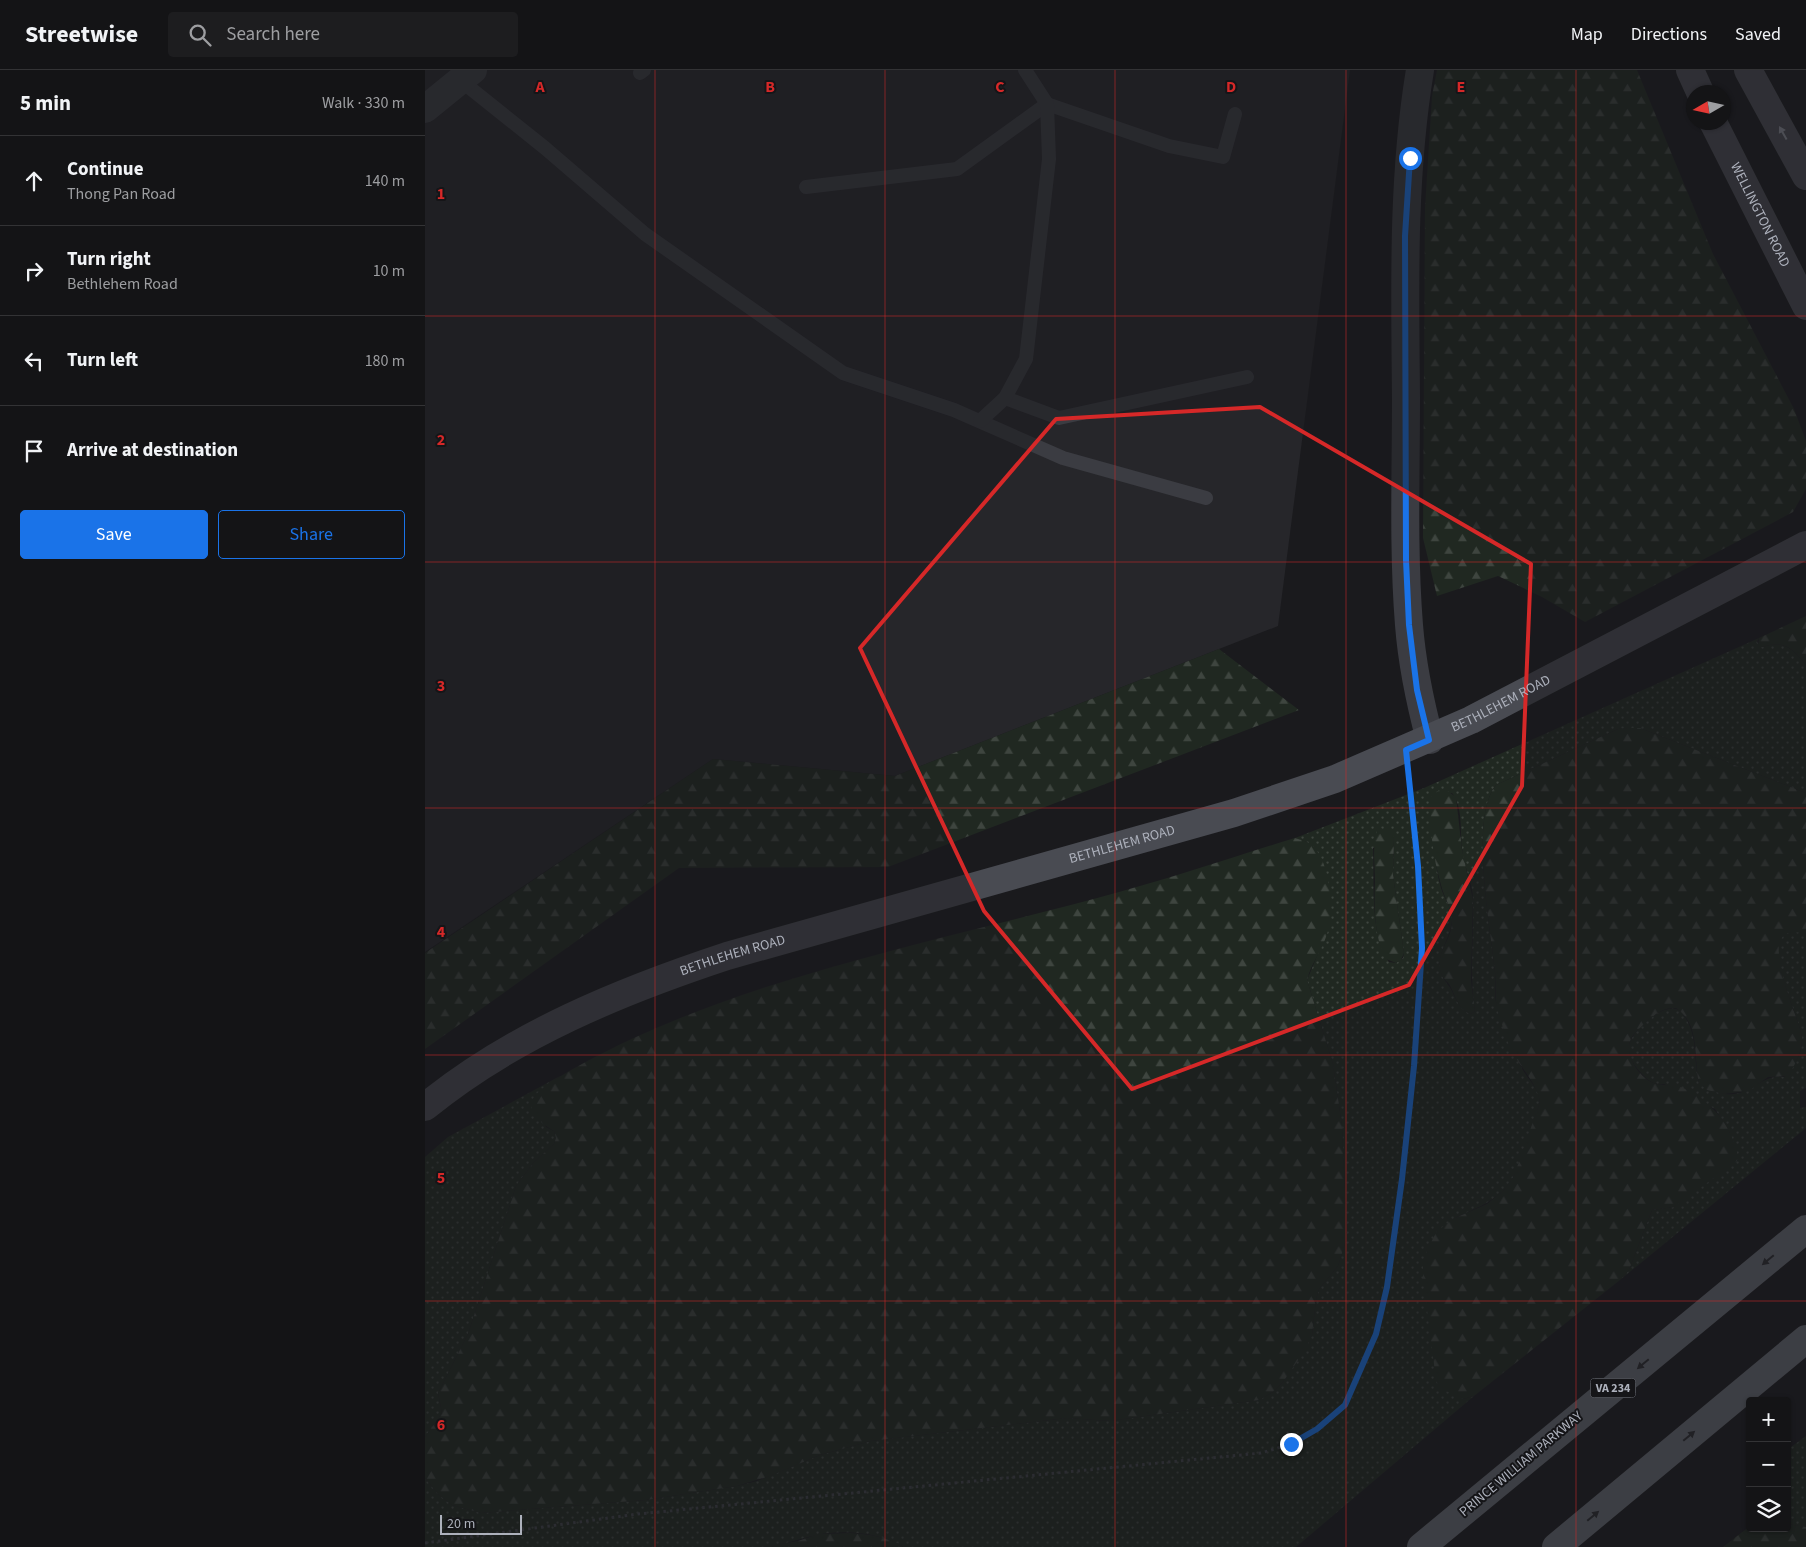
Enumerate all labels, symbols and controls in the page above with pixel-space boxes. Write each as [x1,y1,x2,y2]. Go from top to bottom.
search box [168,12,518,57]
text: Streetwise [25,17,138,52]
icon: search [186,21,214,49]
text: Search here [226,21,320,48]
text: Map [1571,22,1603,47]
text: Directions [1631,22,1707,47]
text: Saved [1735,22,1781,47]
text: A [534,76,545,98]
text: B [765,76,775,98]
text: C [995,76,1005,98]
text: D [1226,76,1236,98]
text: E [1457,76,1465,98]
north arrow [1686,85,1731,130]
text: 5 min [20,88,71,118]
text: Walk · 330 m [322,92,405,114]
one-way arrow [1778,127,1787,140]
route start [1399,147,1422,170]
text: Continue [67,156,144,183]
street label: WELLINGTON ROAD [1725,159,1795,271]
icon: ahead [20,167,48,195]
text: 140 m [365,170,405,192]
text: Thong Pan Road [67,183,176,205]
text: 1 [437,183,445,205]
text: Turn right [67,246,151,273]
icon: right [20,257,48,285]
text: 10 m [373,260,405,282]
text: Bethlehem Road [67,273,178,295]
icon: left [20,347,48,375]
text: Turn left [67,347,138,374]
text: 180 m [365,350,405,372]
text: 2 [437,429,445,451]
icon: arrive [20,437,48,465]
text: Arrive at destination [67,437,238,464]
button: Save [20,510,208,559]
button: Share [218,510,405,559]
street label: BETHLEHEM ROAD [1448,670,1554,737]
text: 3 [437,675,445,697]
street label: BETHLEHEM ROAD [1067,820,1177,869]
text: 4 [437,921,446,943]
street label: BETHLEHEM ROAD [677,930,788,981]
text: 5 [437,1167,445,1189]
one-way arrow [1762,1255,1775,1266]
one-way arrow [1637,1358,1650,1369]
road number: VA 234 [1591,1379,1635,1398]
map controls [1746,1397,1791,1532]
button: + [1746,1397,1791,1442]
street label: PRINCE WILLIAM PARKWAY [1455,1406,1587,1522]
text: 6 [437,1414,445,1436]
one-way arrow [1683,1431,1695,1442]
route end [1280,1433,1303,1456]
button: − [1746,1442,1791,1487]
button: layers [1746,1487,1791,1532]
one-way arrow [1586,1510,1599,1521]
scale bar [440,1512,523,1535]
text: 20 m [447,1514,475,1534]

